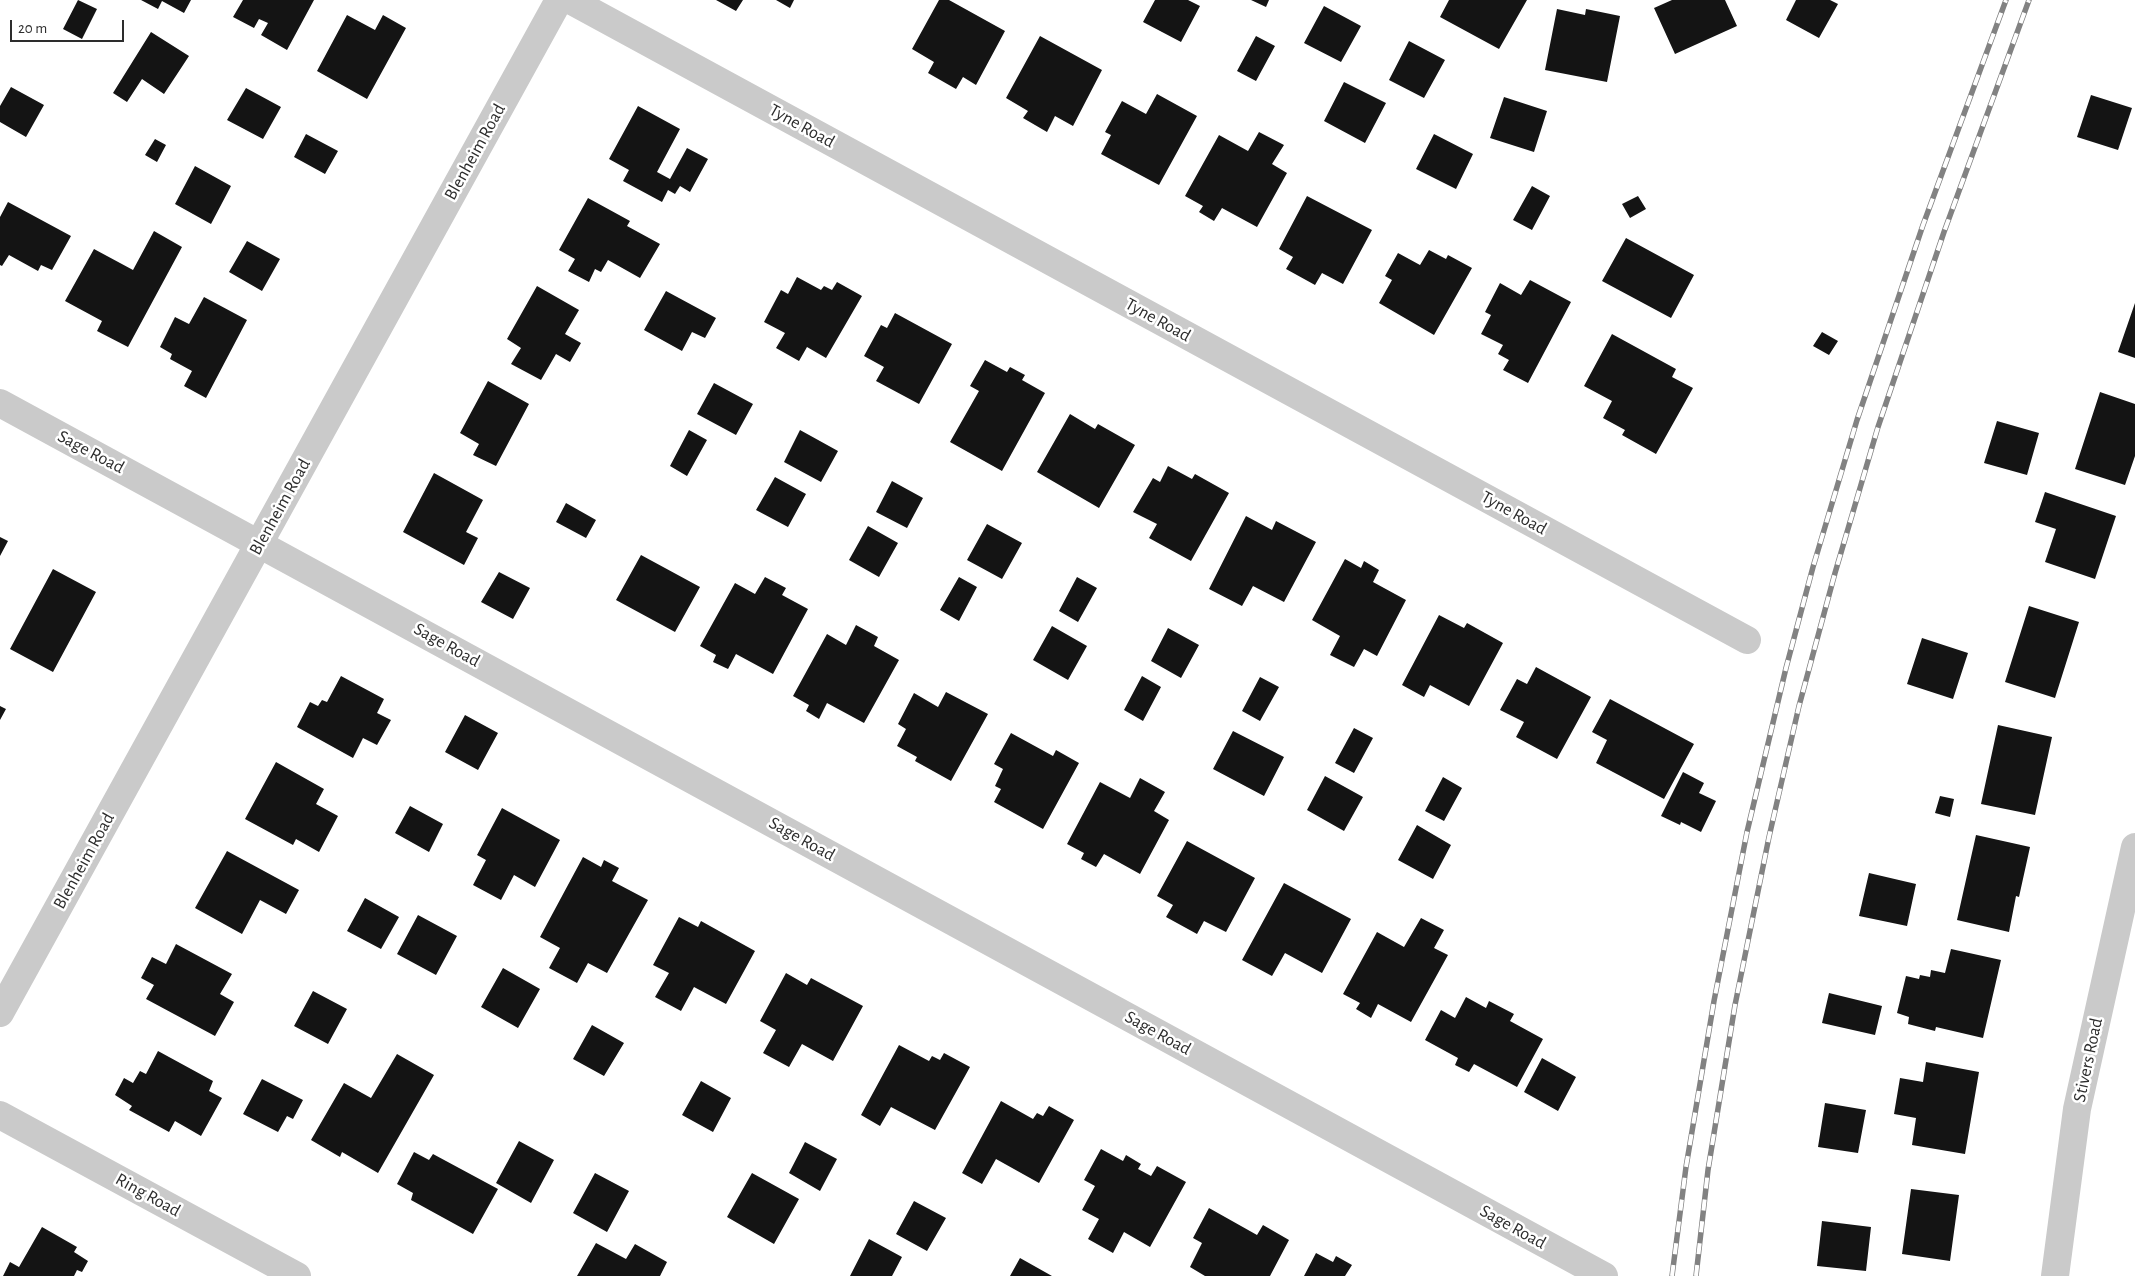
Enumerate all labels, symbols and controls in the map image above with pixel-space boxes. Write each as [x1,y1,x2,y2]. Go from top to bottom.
scale bar [12,10,126,42]
text: 20 m [18,21,47,36]
street label: Tyne Road [765,99,839,153]
street label: Blenheim Road [440,100,510,204]
street label: Tyne Road [1121,293,1195,347]
street label: Sage Road [54,425,128,479]
street label: Blenheim Road [245,455,315,559]
street label: Tyne Road [1477,486,1551,540]
street label: Sage Road [410,618,484,672]
street label: Blenheim Road [49,809,119,913]
street label: Sage Road [765,812,839,866]
street label: Sage Road [1121,1006,1195,1060]
street label: Stivers Road [2069,1016,2107,1104]
street label: Ring Road [112,1168,184,1222]
street label: Sage Road [1476,1200,1550,1254]

